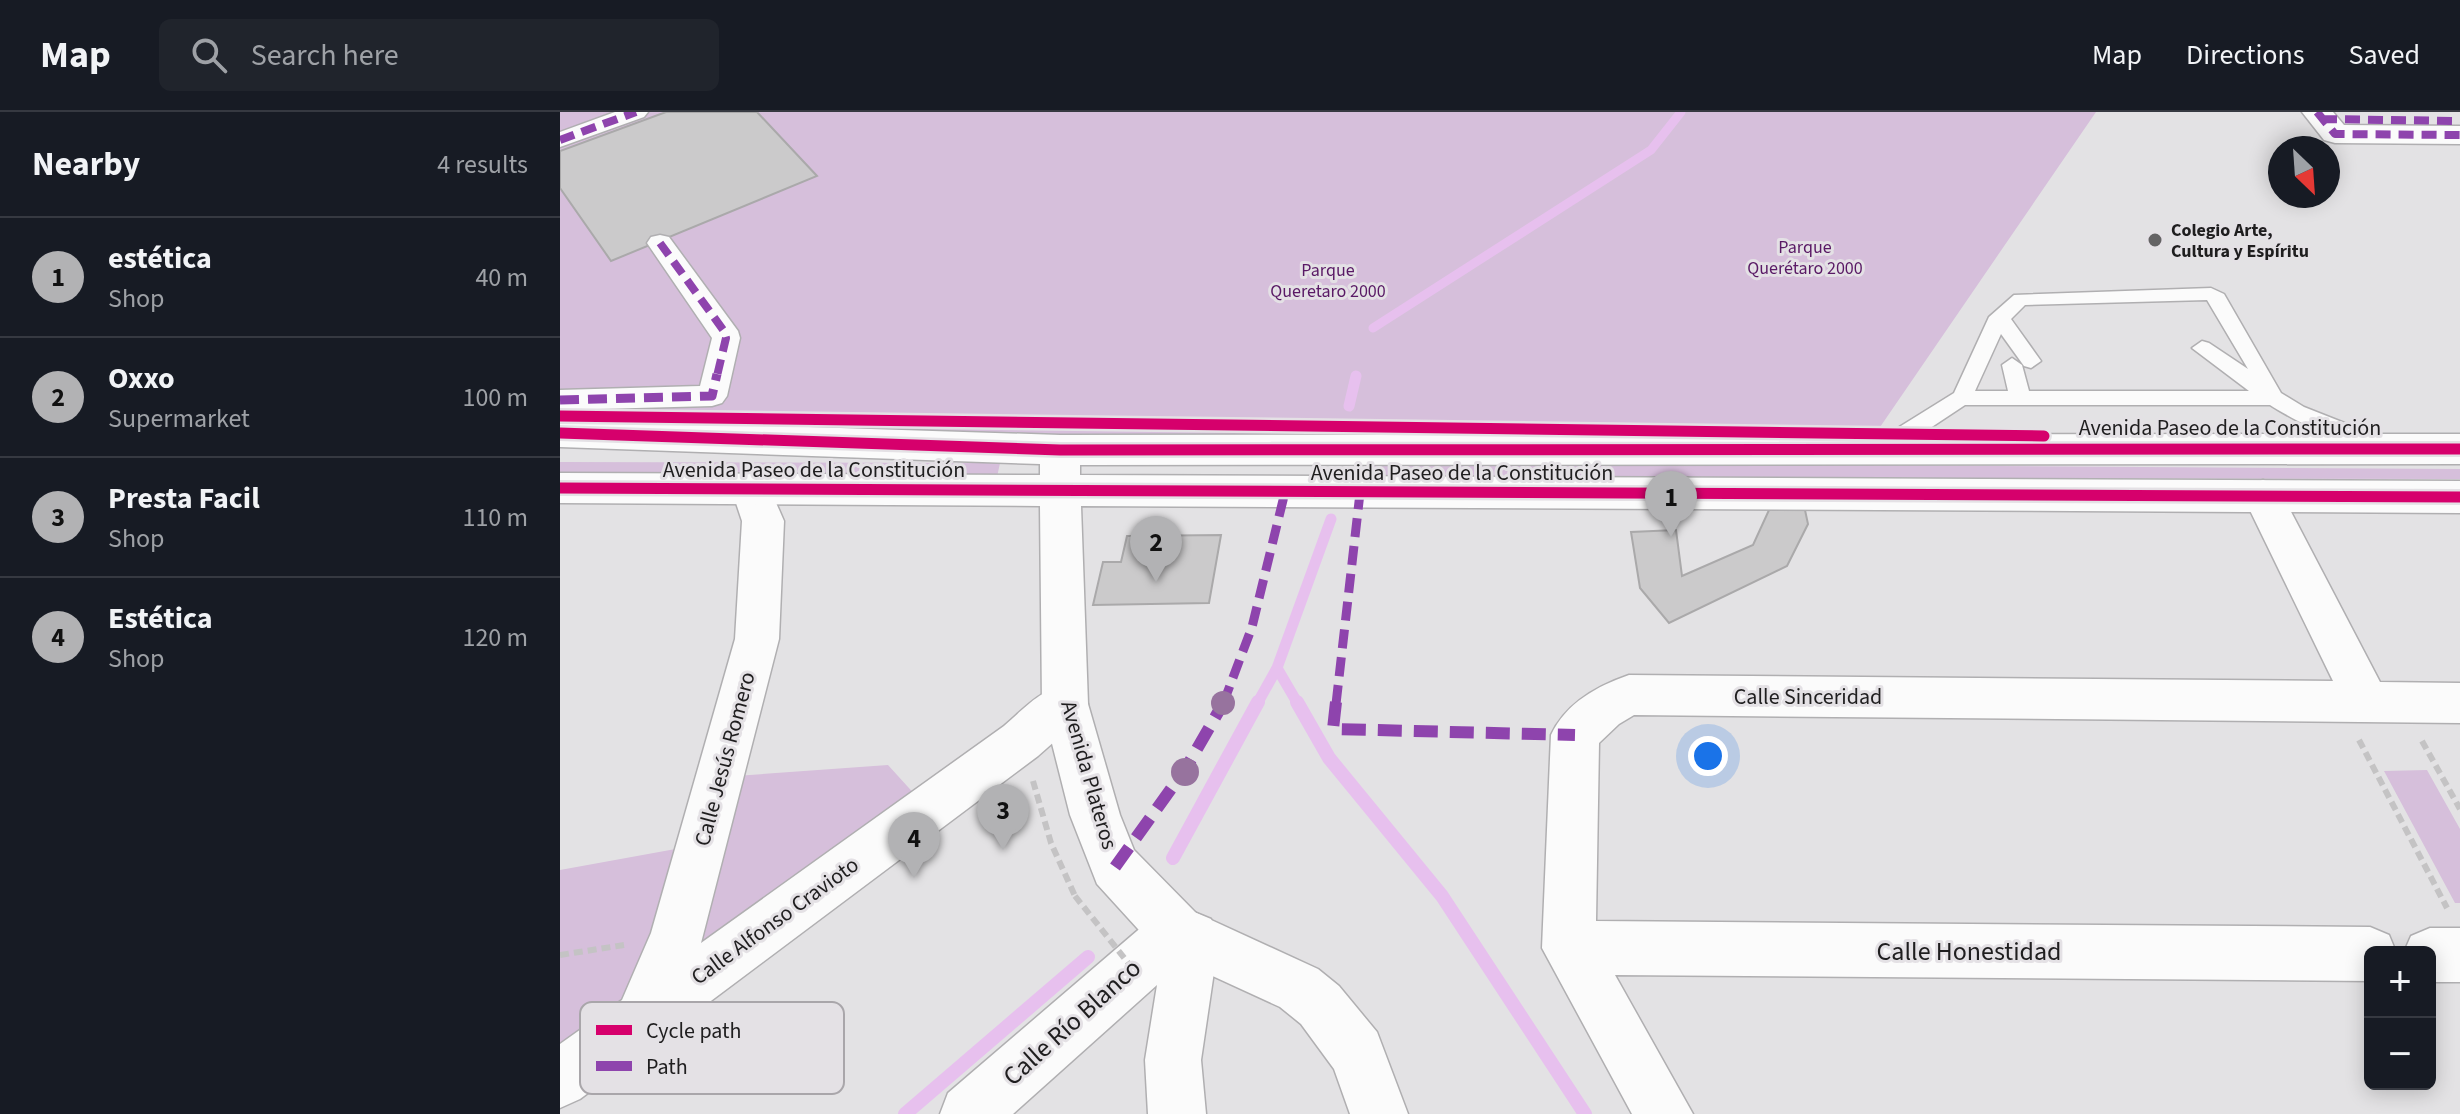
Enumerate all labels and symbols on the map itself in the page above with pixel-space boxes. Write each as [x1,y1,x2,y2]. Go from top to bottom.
north arrow [2268,136,2340,208]
place label: Colegio Arte, Cultura y Espíritu [2171,218,2309,264]
marker: Colegio Arte, Cultura y Espíritu [2146,231,2164,249]
park label: Parque Querétaro 2000 [1747,235,1863,281]
park label: Parque Queretaro 2000 [1270,258,1386,304]
street label: Avenida Paseo de la Constitución [2079,412,2381,444]
street label: Avenida Paseo de la Constitución [663,454,965,486]
street label: Avenida Paseo de la Constitución [1311,457,1613,489]
pin: 1 [1645,471,1697,537]
pin: 2 [1130,516,1182,582]
street label: Calle Jesús Romero [686,668,764,850]
street label: Calle Sinceridad [1734,681,1882,713]
street label: Avenida Plateros [1052,697,1126,853]
your location [1688,736,1728,776]
pin: 3 [977,784,1029,850]
pin: 4 [888,812,940,878]
street label: Calle Alfonso Cravioto [684,849,866,993]
street label: Calle Honestidad [1877,933,2062,970]
street label: Calle Río Blanco [995,950,1149,1094]
legend [580,1002,844,1094]
text: Cycle path [646,1015,742,1047]
text: Path [646,1051,688,1083]

